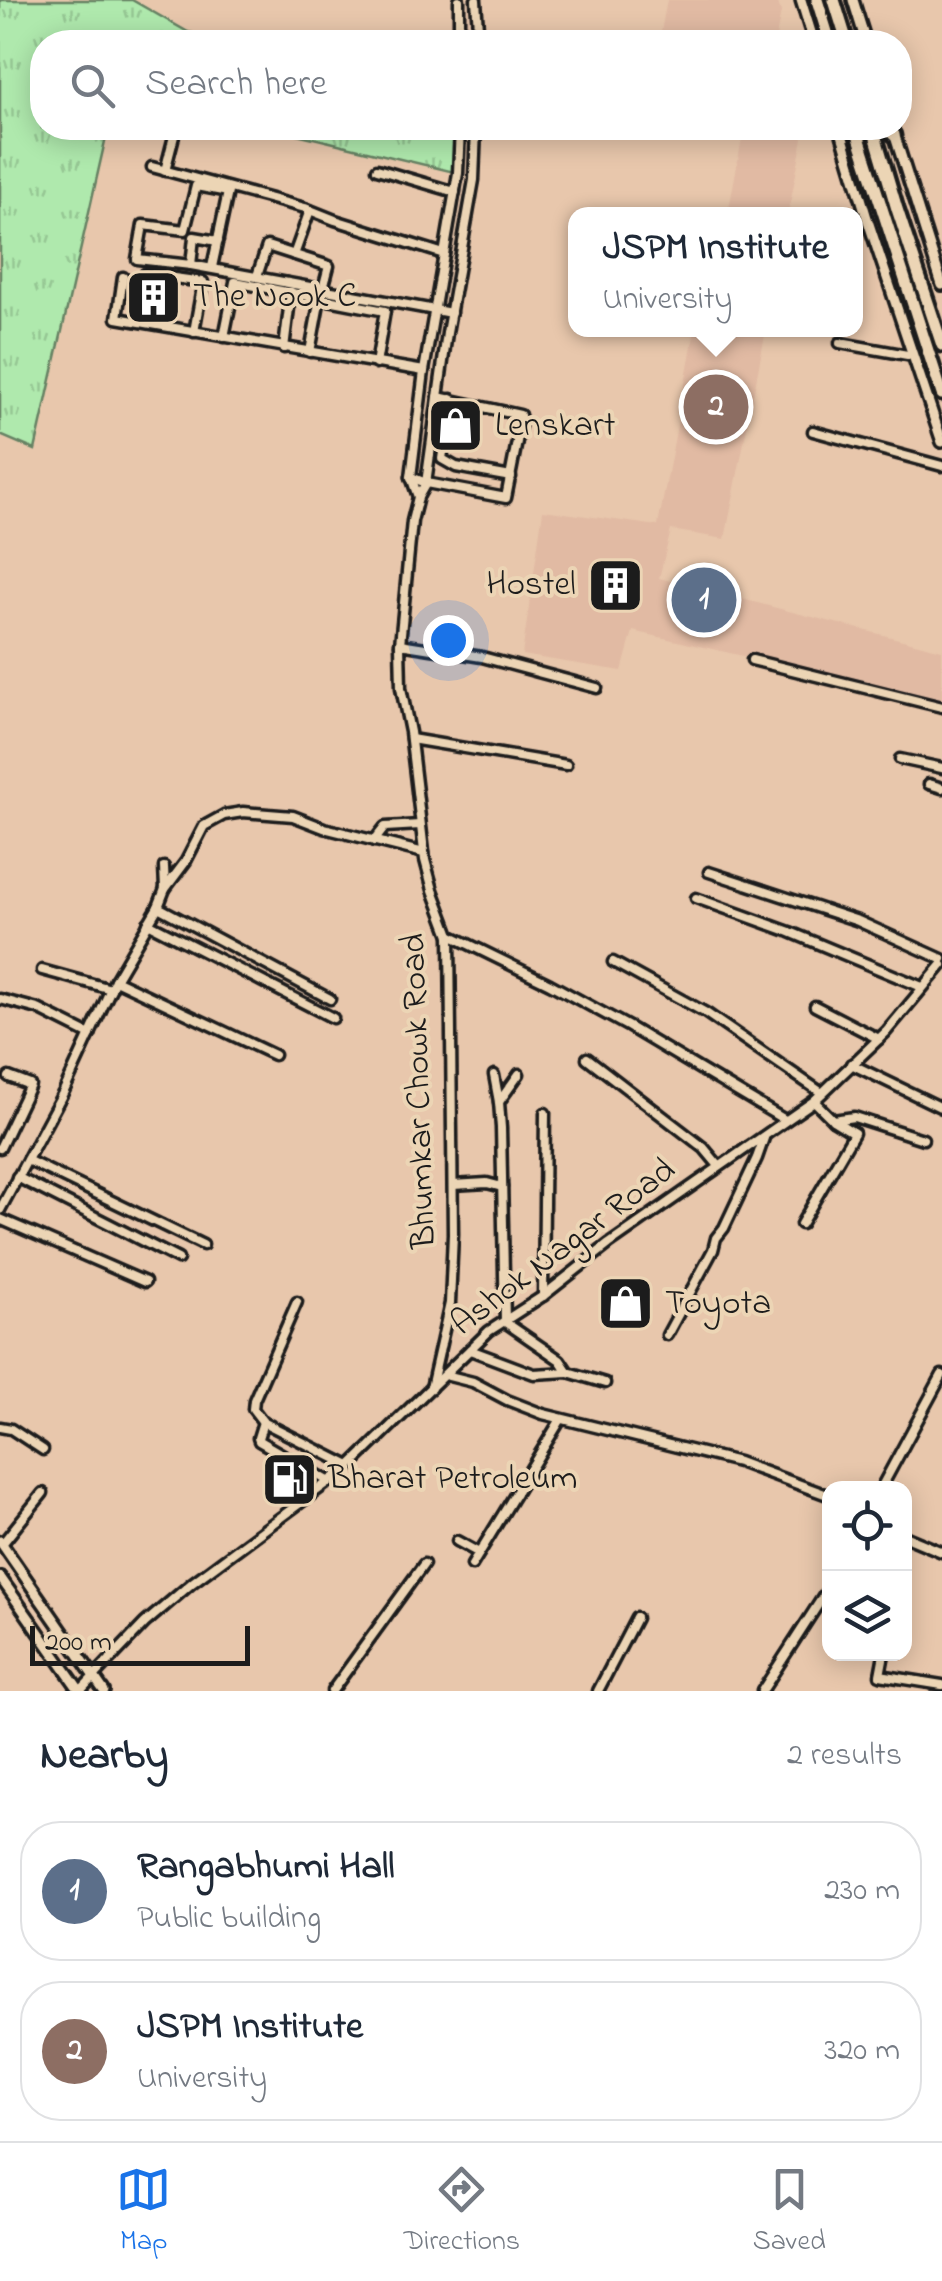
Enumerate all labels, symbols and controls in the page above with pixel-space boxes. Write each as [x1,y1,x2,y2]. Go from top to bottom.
search box [30,30,912,140]
text: Search here [145,57,327,113]
icon: search [65,58,120,113]
popup [568,207,863,337]
text: JSPM Institute [602,221,829,277]
building icon: The Nook C [124,267,184,327]
place label: The Nook C [193,272,356,323]
text: University [602,277,732,324]
pin: 2 [684,370,748,444]
shop icon: Lenskart [426,396,486,456]
place label: Lenskart [495,401,616,452]
building icon: Hostel [585,555,645,615]
place label: Hostel [486,560,576,611]
pin: 1 [672,562,736,638]
your location [423,615,474,666]
street label: Bhumkar Chowk Road [389,932,451,1251]
street label: Ashok Nagar Road [441,1146,687,1350]
shop icon: Toyota [596,1274,656,1334]
place label: Toyota [665,1279,771,1330]
fuel station icon: Bharat Petroleum [259,1449,319,1509]
place label: Bharat Petroleum [327,1454,577,1505]
map controls [822,1481,912,1661]
button: locate [822,1481,912,1571]
button: layers [822,1571,912,1661]
scale bar [30,1621,250,1666]
text: 200 m [45,1623,112,1664]
text: Nearby [40,1726,168,1787]
text: 2 results [787,1733,902,1780]
text: Rangabhumi Hall [137,1840,395,1896]
text: 1 [69,1868,80,1915]
text: 230 m [824,1868,900,1915]
text: Public building [137,1896,321,1943]
text: JSPM Institute [137,2000,363,2056]
text: 2 [67,2028,82,2075]
text: 320 m [824,2028,900,2075]
text: University [137,2056,267,2103]
tab: Map [116,2162,171,2263]
tab: Directions [404,2162,520,2263]
tab: Saved [753,2162,826,2263]

